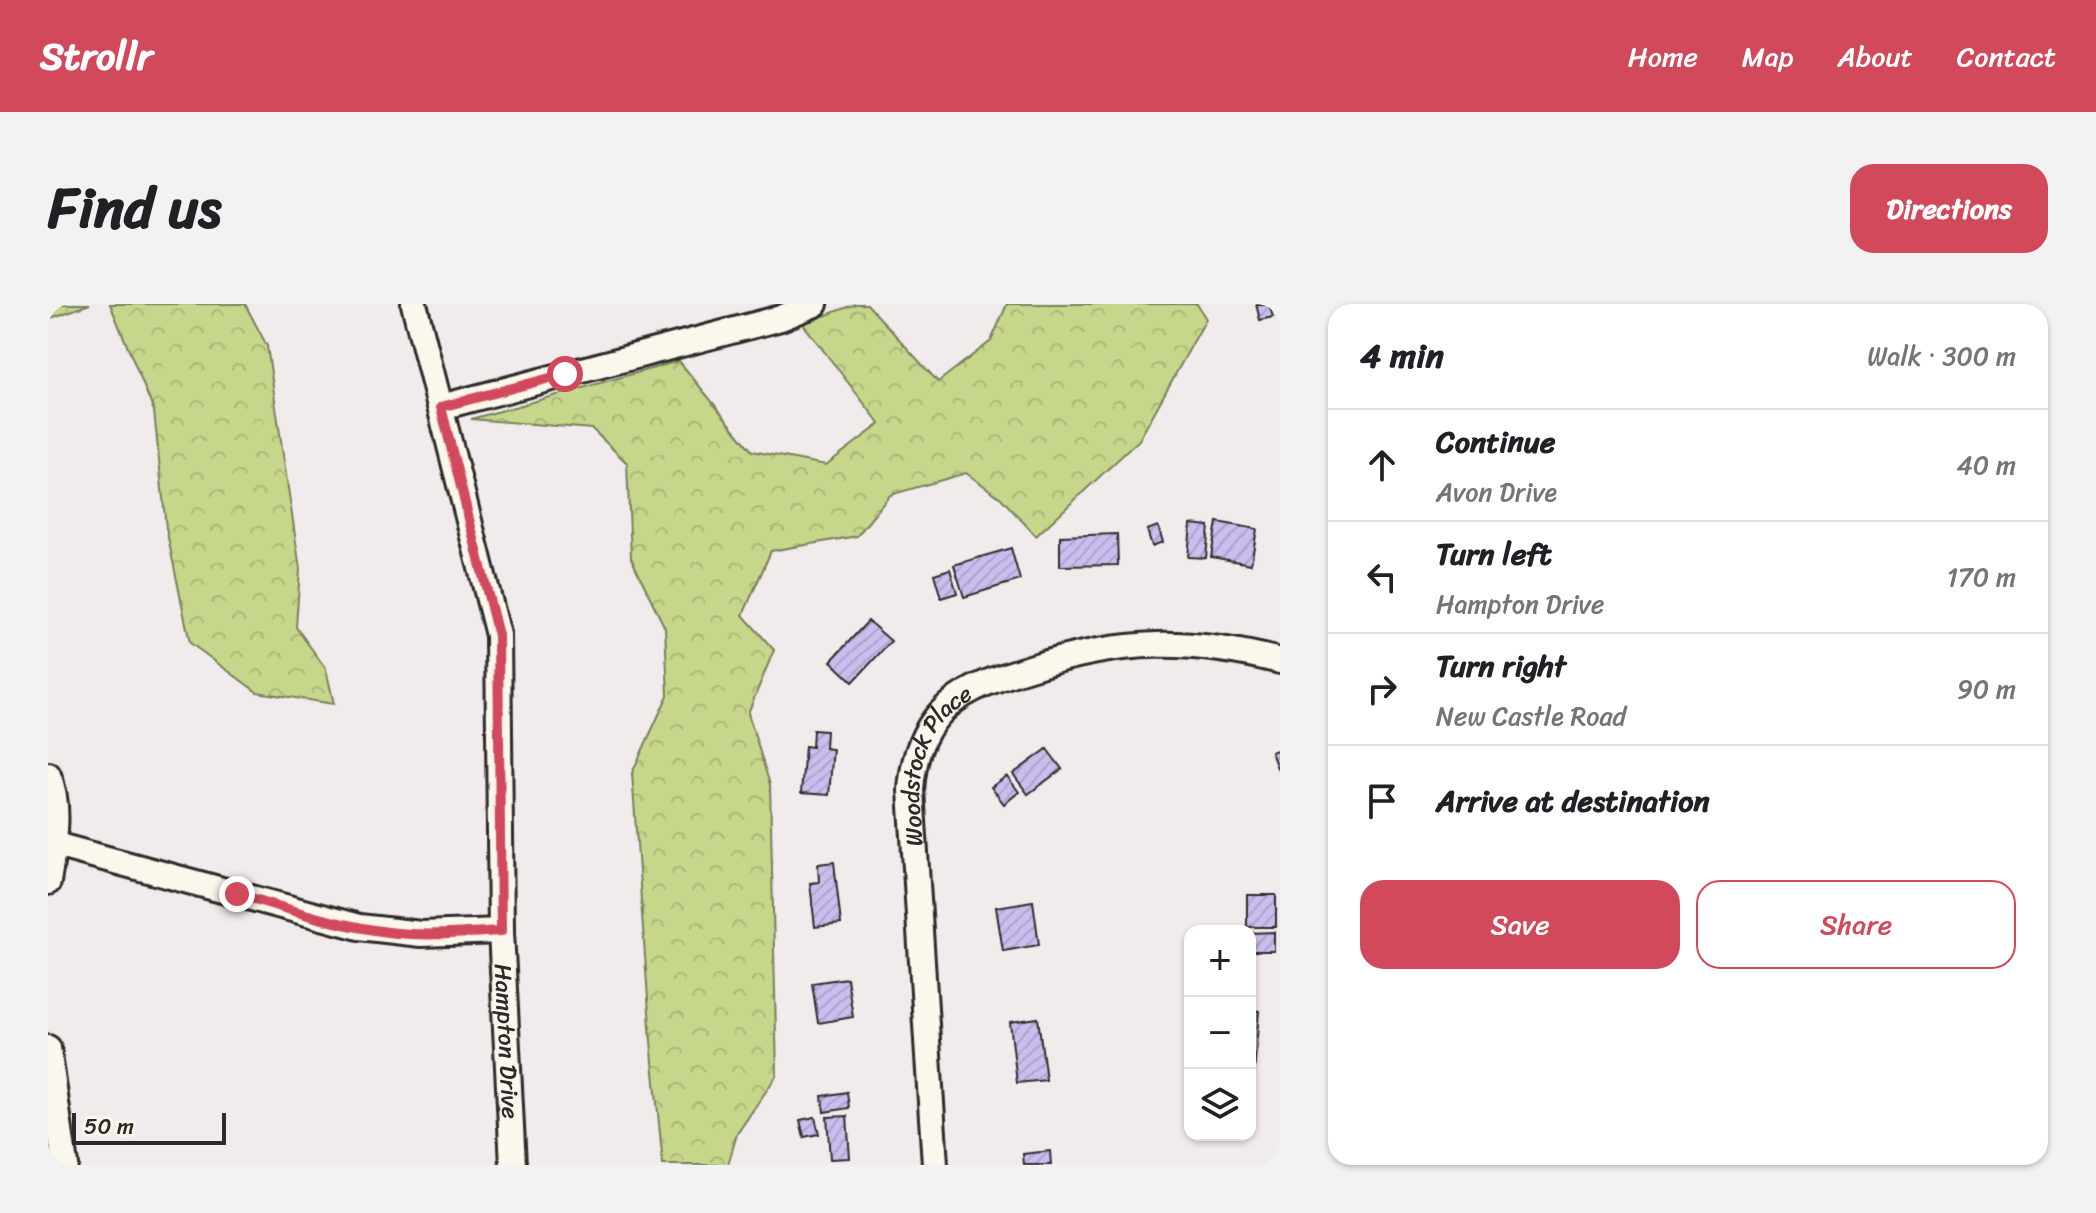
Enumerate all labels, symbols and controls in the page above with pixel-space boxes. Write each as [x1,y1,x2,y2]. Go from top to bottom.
text: Strollr [40,23,153,90]
text: Home [1628,32,1698,81]
text: Map [1742,32,1793,81]
text: About [1837,32,1913,81]
text: Contact [1957,32,2056,81]
text: Find us [48,159,221,258]
button: Directions [1850,164,2048,253]
text: 4 min [1360,326,1444,386]
text: Walk · 300 m [1867,333,2016,379]
route start [547,356,583,392]
text: Continue [1436,415,1555,469]
text: 40 m [1957,442,2016,488]
icon: ahead [1360,443,1404,487]
text: Avon Drive [1436,469,1557,515]
text: Turn left [1436,527,1552,581]
text: 170 m [1947,554,2016,600]
icon: left [1360,555,1404,599]
text: Hampton Drive [1436,581,1604,627]
text: Turn right [1436,639,1566,693]
text: 90 m [1957,666,2016,712]
icon: right [1360,667,1404,711]
street label: Woodstock Place [890,673,980,847]
text: New Castle Road [1436,693,1626,739]
text: Arrive at destination [1436,774,1710,828]
icon: arrive [1360,779,1404,823]
route end [219,876,255,912]
button: Save [1360,880,1680,969]
button: Share [1696,880,2016,969]
map controls [1184,925,1256,1141]
button: + [1184,925,1256,997]
street label: Hampton Drive [482,963,532,1120]
button: − [1184,997,1256,1069]
button: layers [1184,1069,1256,1141]
text: 50 m [84,1107,134,1146]
scale bar [72,1109,226,1145]

